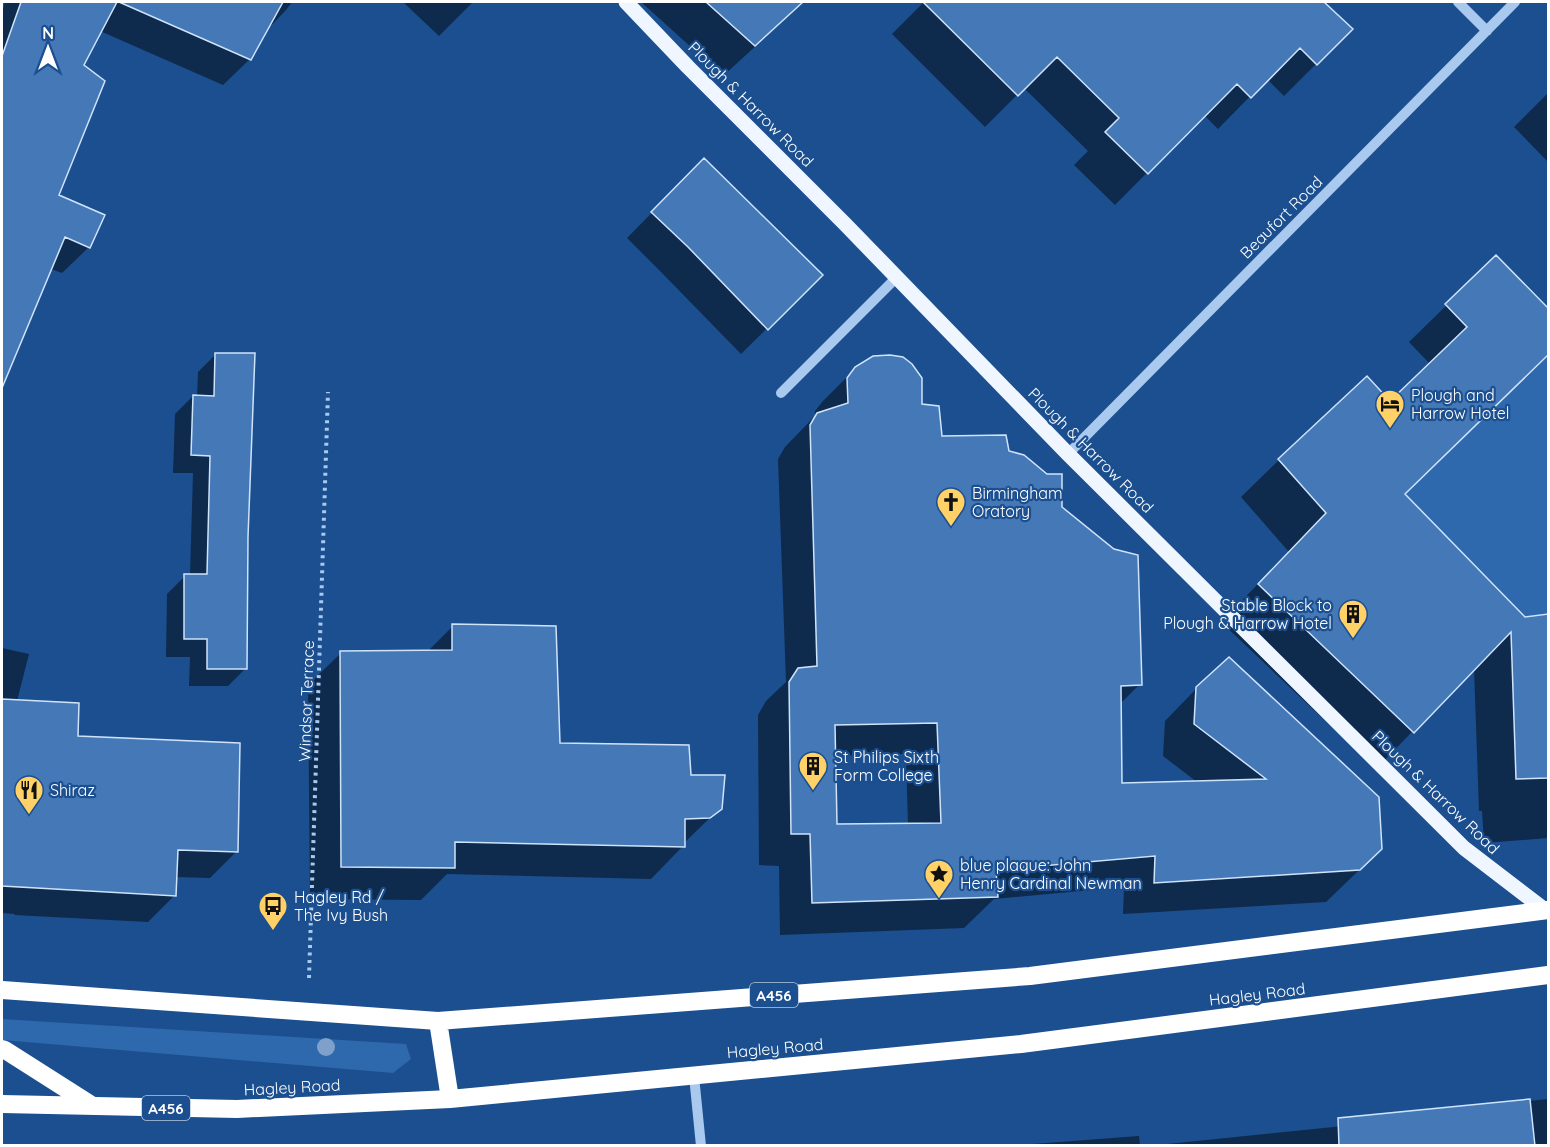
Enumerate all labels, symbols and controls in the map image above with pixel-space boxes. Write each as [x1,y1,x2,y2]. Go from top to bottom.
north arrow [18,18,78,78]
text: N [42,23,54,43]
street label: Plough & Harrow Road [684,37,818,171]
street label: Beaufort Road [1236,172,1326,262]
street label: Plough & Harrow Road [1024,383,1158,517]
place label: Plough and Harrow Hotel [1411,385,1510,423]
hotel icon: Plough and Harrow Hotel [1374,388,1406,430]
place label: Birmingham Oratory [972,483,1063,521]
church icon: Birmingham Oratory [935,486,967,528]
place label: Stable Block to Plough & Harrow Hotel [1163,595,1332,633]
building icon: Stable Block to Plough & Harrow Hotel [1337,598,1369,640]
street label: Windsor Terrace [294,640,318,762]
street label: Plough & Harrow Road [1368,726,1504,858]
place label: St Philips Sixth Form College [834,747,939,785]
building icon: St Philips Sixth Form College [797,750,829,792]
restaurant icon: Shiraz [13,774,45,816]
place label: Shiraz [50,780,95,800]
place label: blue plaque: John Henry Cardinal Newman [960,855,1142,893]
place icon: blue plaque: John Henry Cardinal Newman [923,858,955,900]
place label: Hagley Rd / The Ivy Bush [294,887,388,925]
bus stop icon: Hagley Rd / The Ivy Bush [257,890,289,932]
street label: Hagley Road [1208,978,1306,1010]
road number: A456 [750,983,798,1007]
street label: Hagley Road [726,1034,824,1062]
street label: Hagley Road [243,1074,341,1100]
road number: A456 [142,1096,190,1120]

